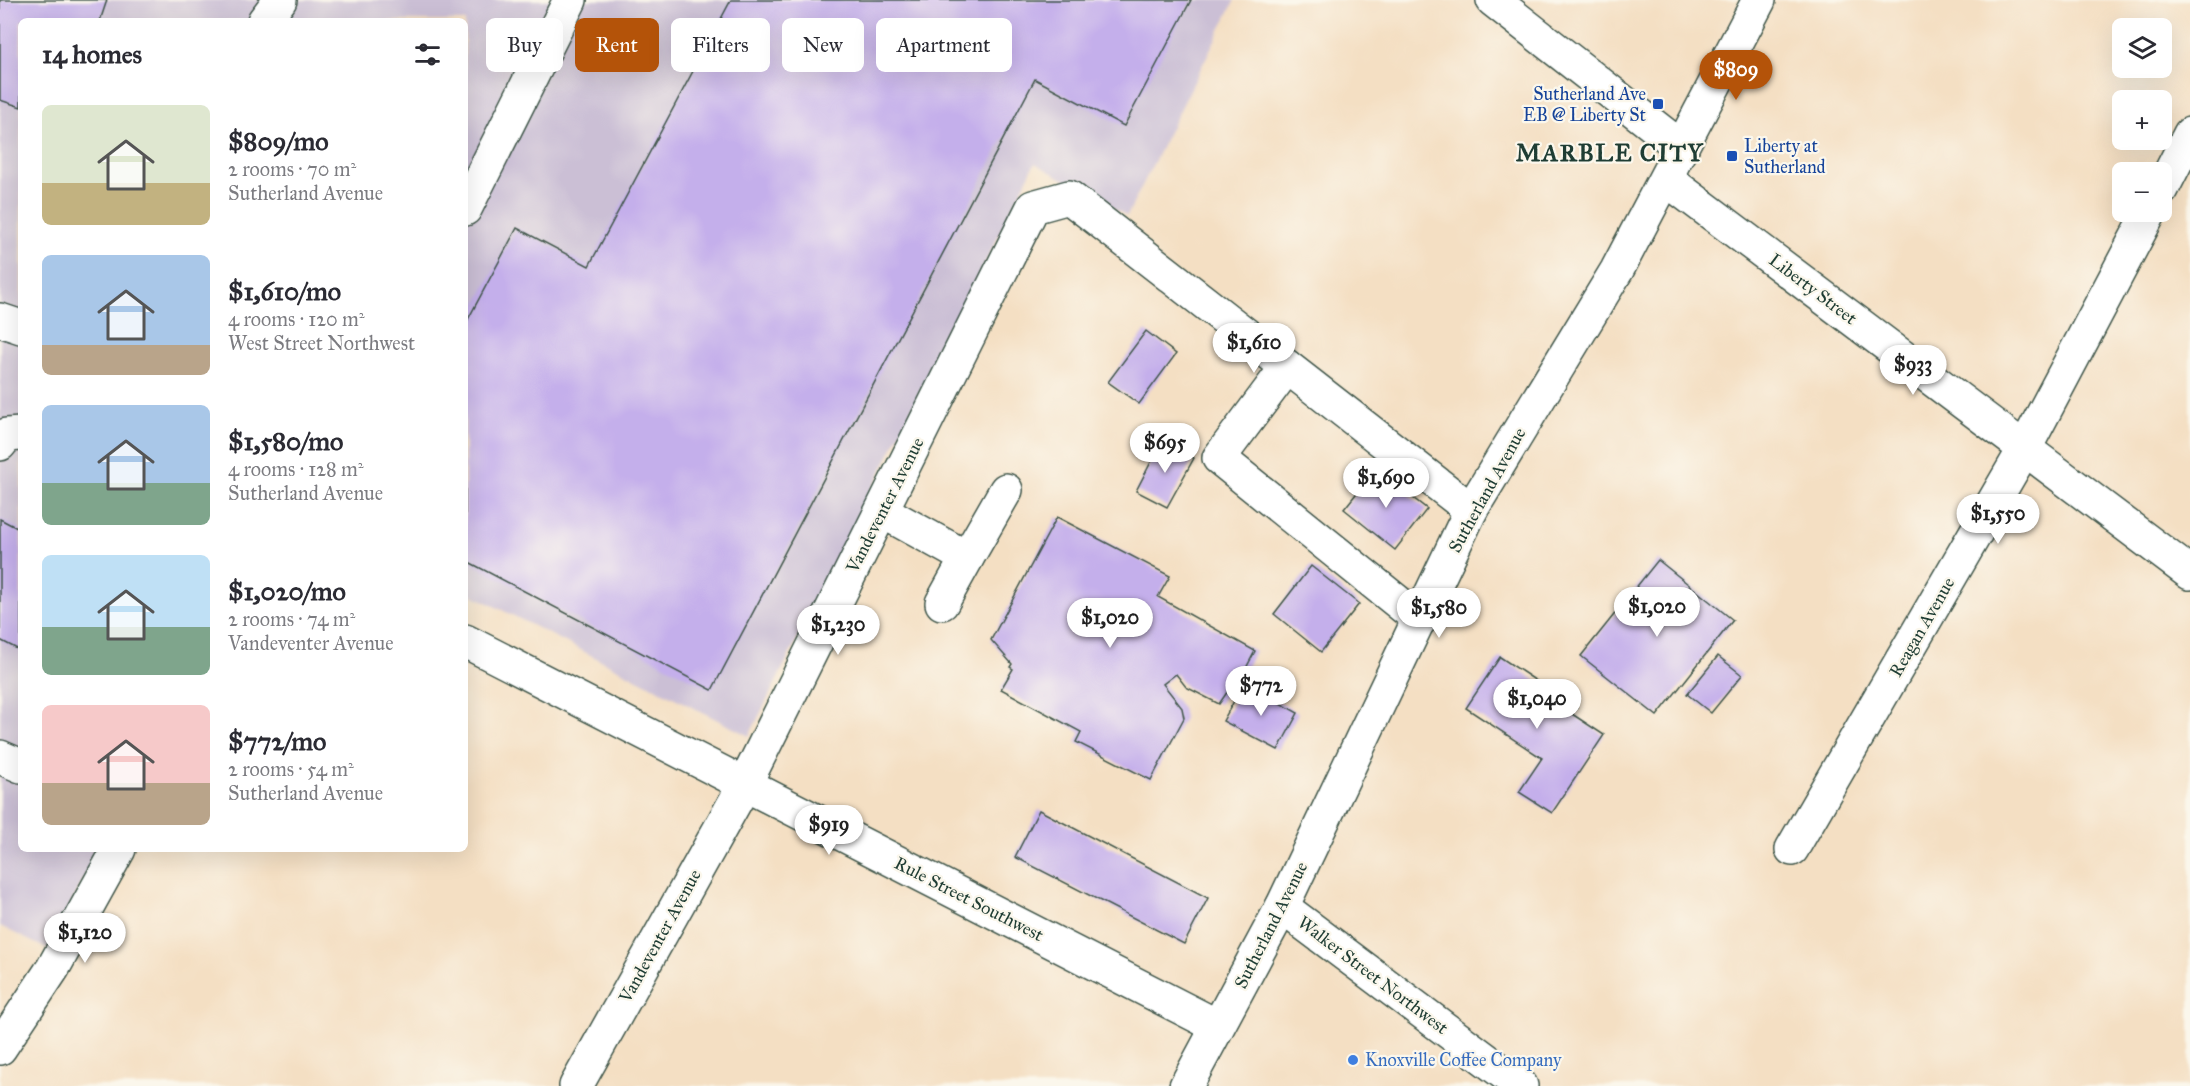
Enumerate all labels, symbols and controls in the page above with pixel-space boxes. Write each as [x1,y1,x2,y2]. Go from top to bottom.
chip: Buy [486,18,563,72]
chip: Rent [575,18,659,72]
chip: Filters [671,18,770,72]
chip: New [782,18,864,72]
chip: Apartment [876,18,1012,72]
map controls [2112,18,2172,222]
button: layers [2112,18,2172,78]
text: 14 homes [42,38,142,70]
icon: filters [411,38,444,71]
pin: $809 [1700,50,1772,101]
text: $809 [1713,57,1759,81]
place label: Sutherland Ave EB @ Liberty St [1523,83,1647,126]
button: + [2112,90,2172,150]
marker: Sutherland Ave EB @ Liberty St [1651,97,1665,111]
text: $809/mo [228,125,329,157]
icon: home [90,129,162,201]
place label: Liberty at Sutherland [1744,135,1826,178]
district label: MARBLE CITY [1516,138,1704,168]
marker: Liberty at Sutherland [1725,149,1739,163]
text: 2 rooms · 70 m² [228,157,356,181]
button: − [2112,162,2172,222]
text: Sutherland Avenue [228,181,383,205]
street label: Liberty Street [1765,249,1862,330]
text: $1,610/mo [228,275,341,307]
icon: home [90,279,162,351]
text: 4 rooms · 120 m² [228,307,365,331]
pin: $1,610 [1205,323,1303,374]
text: $1,610 [1227,330,1281,354]
text: West Street Northwest [228,331,415,355]
pin: $933 [1877,345,1949,396]
text: $933 [1894,352,1932,376]
pin: $695 [1129,423,1201,474]
street label: Sutherland Avenue [1444,424,1530,556]
text: $1,580/mo [228,425,343,457]
icon: home [90,429,162,501]
text: $695 [1144,430,1186,454]
street label: Vandeventer Avenue [841,434,929,577]
text: 4 rooms · 128 m² [228,457,364,481]
pin: $1,690 [1337,458,1435,509]
text: $1,690 [1357,465,1415,489]
text: Sutherland Avenue [228,481,383,505]
pin: $1,550 [1949,494,2047,545]
text: $1,550 [1971,501,2025,525]
street label: Reagan Avenue [1885,573,1960,681]
text: $1,020/mo [228,575,346,607]
icon: home [90,579,162,651]
pin: $1,020 [1608,587,1706,638]
pin: $1,580 [1390,588,1488,639]
text: $1,020 [1628,594,1686,618]
text: $1,580 [1411,595,1467,619]
pin: $1,020 [1061,598,1159,649]
pin: $1,230 [789,605,887,656]
text: $1,020 [1081,605,1139,629]
text: 2 rooms · 74 m² [228,607,355,631]
text: $1,230 [811,612,865,636]
text: Vandeventer Avenue [228,631,394,655]
pin: $772 [1225,666,1297,717]
text: $772 [1239,673,1283,697]
pin: $1,040 [1488,679,1586,730]
text: $1,040 [1507,686,1567,710]
text: $772/mo [228,725,326,757]
icon: home [90,729,162,801]
text: 2 rooms · 54 m² [228,757,354,781]
text: Sutherland Avenue [228,781,383,805]
pin: $919 [793,805,865,856]
text: $919 [808,812,850,836]
street label: Rule Street Southwest [891,852,1048,946]
street label: Sutherland Avenue [1230,858,1312,992]
street label: Vandeventer Avenue [614,865,706,1007]
street label: Walker Street Northwest [1293,911,1453,1039]
pin: $1,120 [36,913,134,964]
text: $1,120 [58,920,112,944]
place label: Knoxville Coffee Company [1365,1049,1562,1071]
marker: Knoxville Coffee Company [1346,1053,1360,1067]

